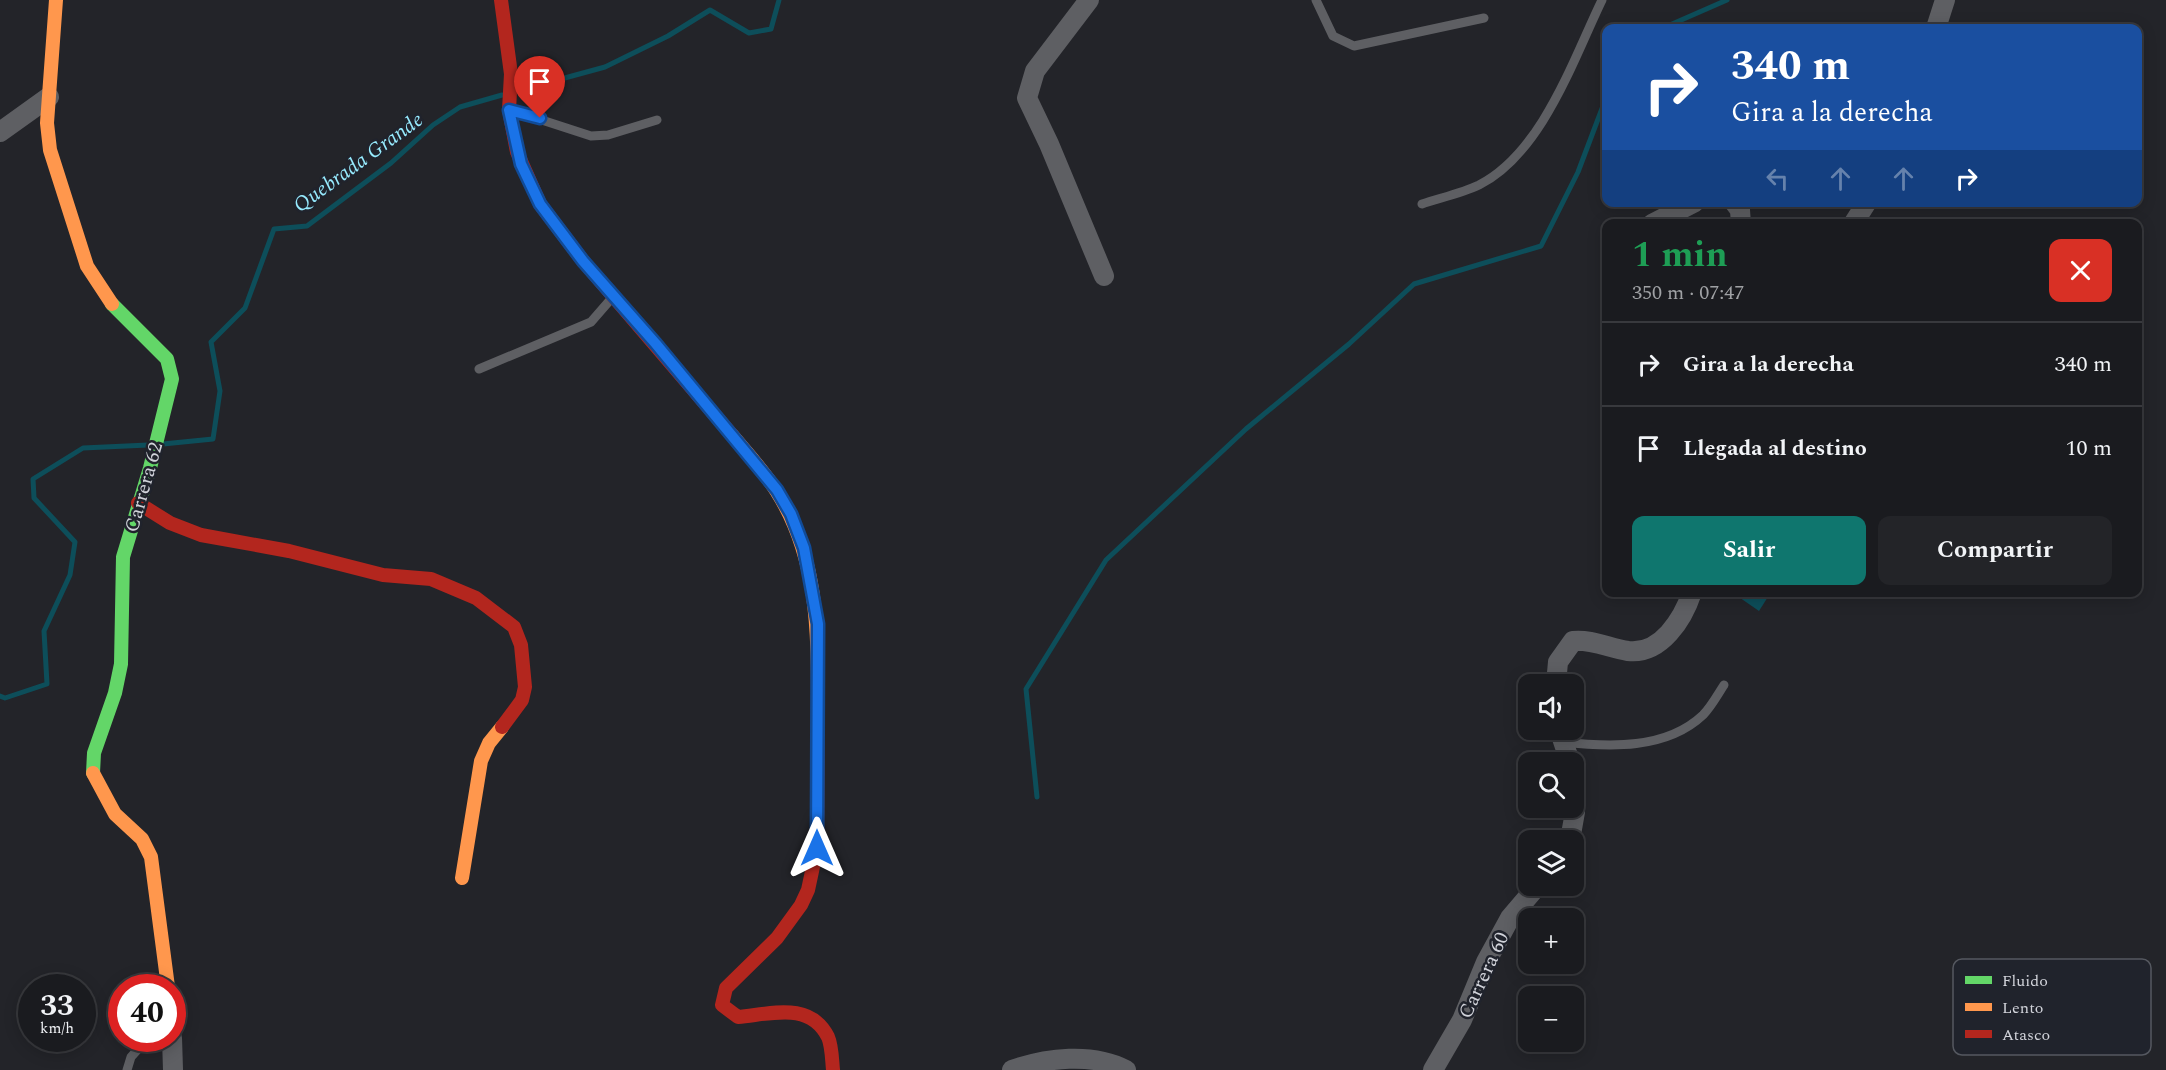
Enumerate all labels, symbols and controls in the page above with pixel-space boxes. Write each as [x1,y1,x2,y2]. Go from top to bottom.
text: 340 m [1731,35,1850,98]
icon: right [1632,48,1710,126]
pin [514,56,565,118]
icon: arrive [523,65,556,98]
text: Gira a la derecha [1731,92,1933,134]
water label: Quebrada Grande [287,105,430,221]
icon: left [1761,162,1794,195]
icon: ahead [1824,162,1857,195]
icon: ahead [1887,162,1920,195]
icon: right [1950,162,1983,195]
text: 1 min [1632,228,1728,283]
button: close [2049,239,2112,302]
text: 350 m · 07:47 [1632,278,1744,308]
icon: right [1632,348,1665,381]
text: Gira a la derecha [1683,348,1854,381]
text: 340 m [2055,348,2112,381]
icon: arrive [1632,432,1665,465]
text: Llegada al destino [1683,432,1867,465]
text: 10 m [2066,432,2112,465]
street label: Carrera 62 [117,439,171,536]
button: Salir [1632,516,1866,585]
button: Compartir [1878,516,2112,585]
map controls [1518,674,1584,1052]
button: sound [1518,674,1584,740]
button: search [1518,752,1584,818]
position arrow [785,816,849,880]
button: layers [1518,830,1584,896]
button: + [1518,908,1584,974]
street label: Carrera 60 [1451,927,1517,1024]
legend [1953,959,2151,1055]
text: Fluido [2002,969,2048,993]
speed limit sign: 40 [108,974,186,1052]
text: 33 [40,983,74,1029]
button: − [1518,986,1584,1052]
text: Lento [2002,996,2043,1020]
text: km/h [40,1017,74,1040]
text: Atasco [2002,1023,2050,1047]

